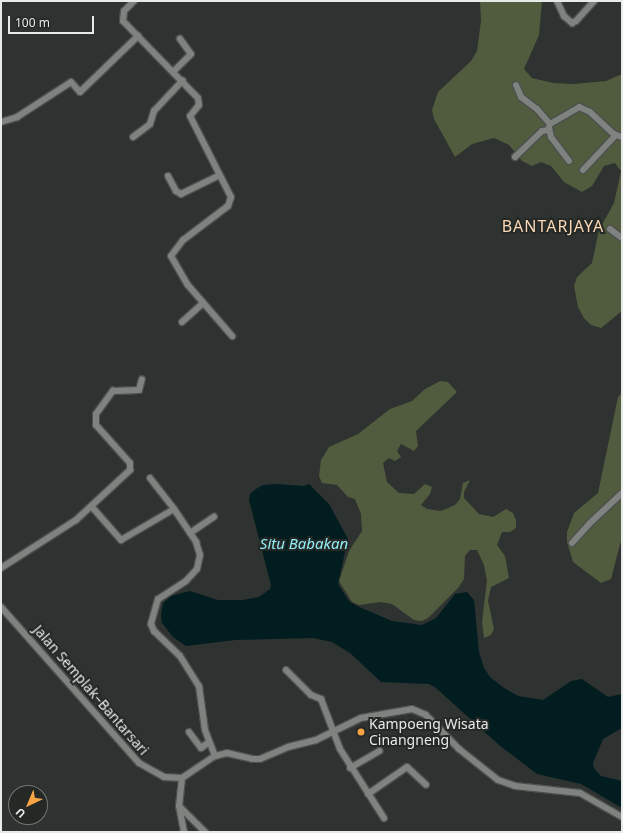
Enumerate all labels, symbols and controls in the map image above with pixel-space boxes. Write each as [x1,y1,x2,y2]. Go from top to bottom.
scale bar [10,8,96,34]
text: 100 m [15,14,50,31]
district label: BANTARJAYA [502,216,604,236]
water label: Situ Babakan [260,535,348,553]
street label: Jalan Semplak–Bantarsari [30,622,152,758]
place label: Kampoeng Wisata Cinangneng [369,716,489,748]
marker: Kampoeng Wisata Cinangneng [356,727,366,737]
north arrow [8,785,48,825]
text: U [12,805,28,822]

